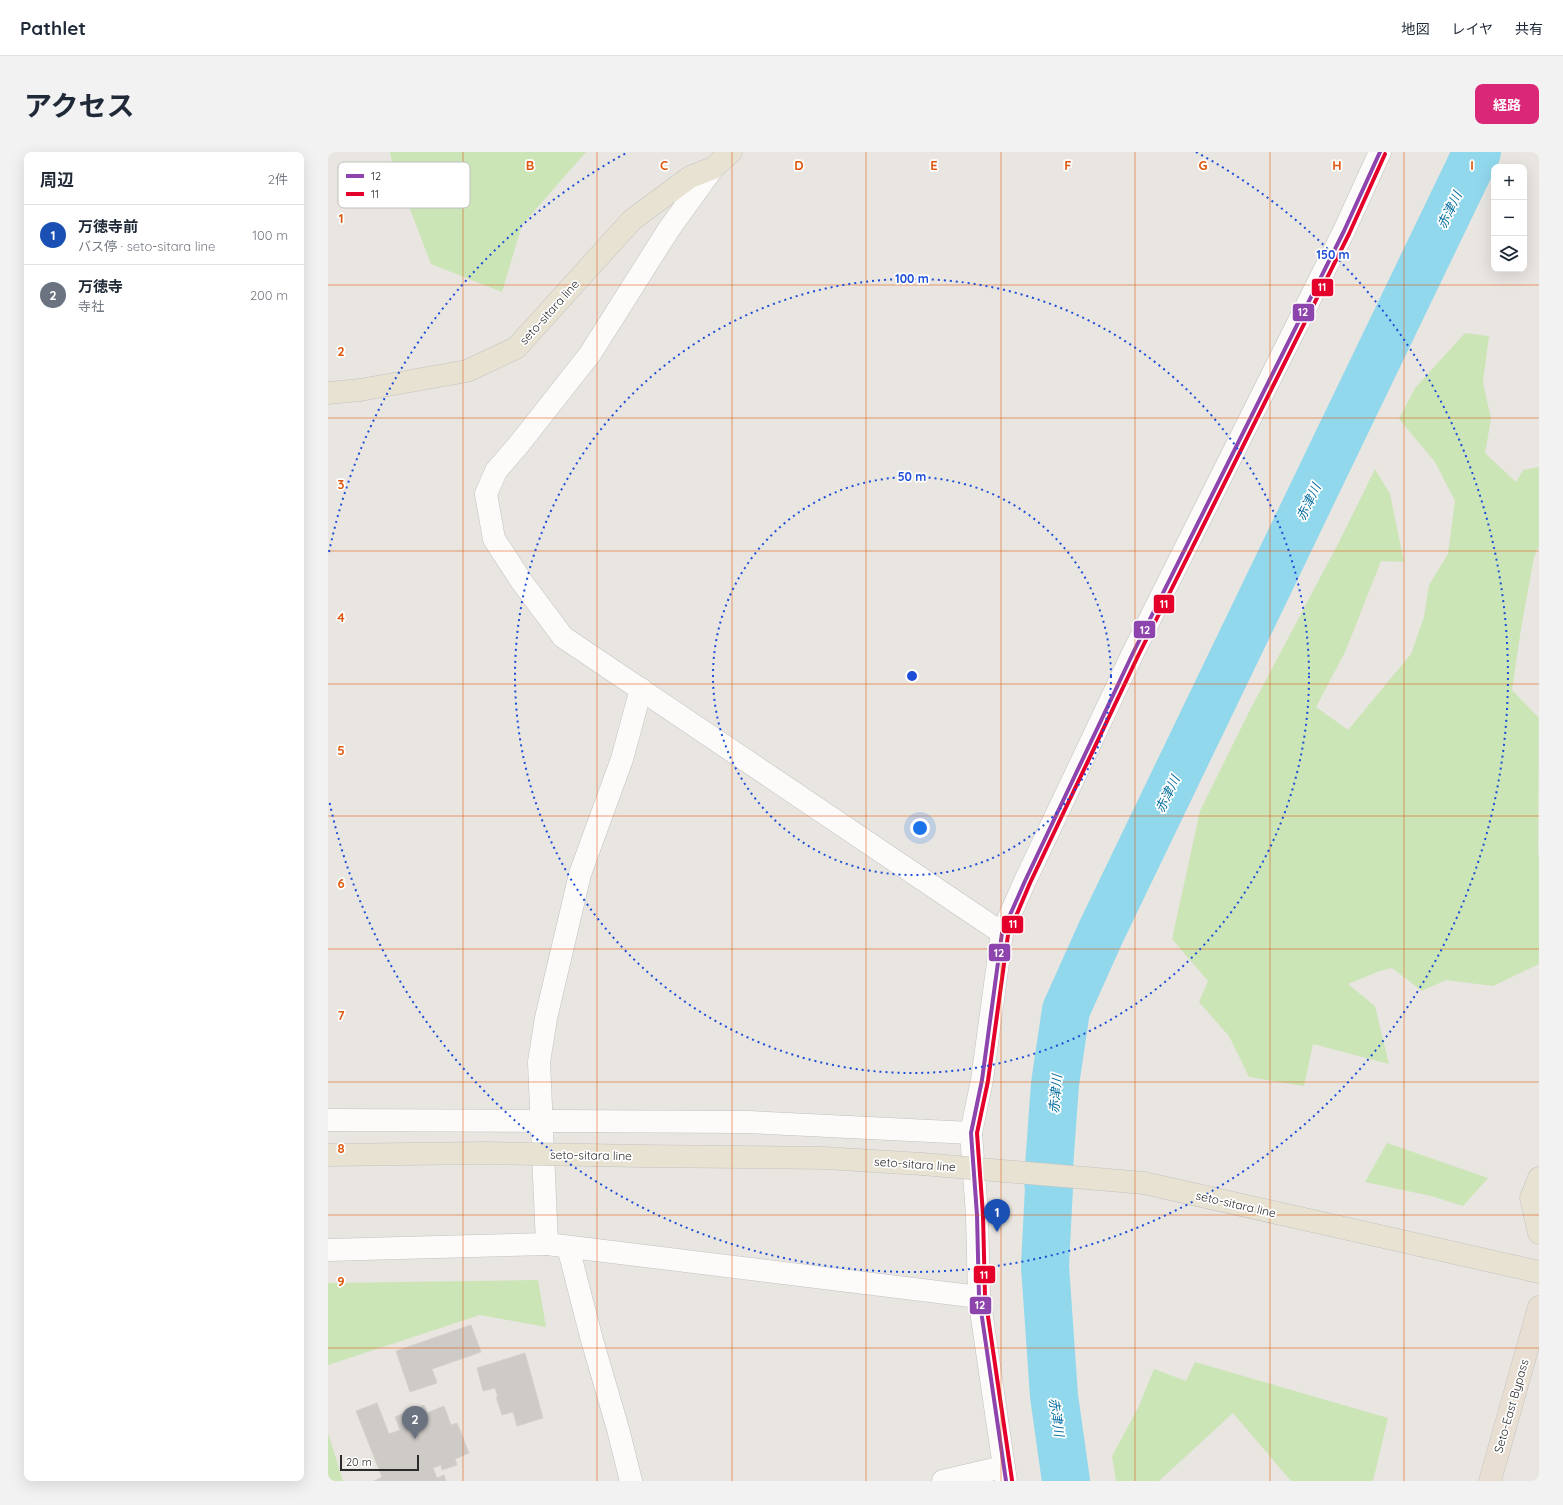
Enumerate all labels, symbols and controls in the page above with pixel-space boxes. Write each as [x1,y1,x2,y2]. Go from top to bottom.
text: Pathlet [20,16,86,40]
text: 地図 [1401,20,1429,38]
text: レイヤ [1451,20,1493,38]
text: 共有 [1515,20,1543,38]
button: 経路 [1475,84,1539,124]
text: アクセス [24,88,135,123]
text: B [526,157,534,173]
text: C [660,157,668,173]
text: D [794,157,804,173]
text: E [930,157,938,173]
text: F [1064,157,1072,173]
text: G [1198,157,1208,173]
text: H [1332,157,1342,173]
text: I [1470,157,1474,173]
legend [338,162,470,208]
map controls [1491,164,1527,272]
button: + [1491,164,1527,200]
text: 周辺 [40,169,74,190]
text: 12 [371,169,381,183]
text: 2件 [268,171,288,187]
text: 11 [371,187,379,201]
water label: 赤津川 [1433,187,1466,231]
button: − [1491,200,1527,236]
text: 1 [338,210,344,226]
text: 万徳寺前 [78,217,138,236]
text: 1 [50,227,56,243]
text: 100 m [252,227,288,243]
button: layers [1491,236,1527,272]
text: バス停 · seto-sitara line [78,238,215,254]
text: 150 m [1316,247,1350,262]
text: 100 m [895,271,929,286]
street label: seto-sitara line [516,276,582,347]
text: 万徳寺 [78,277,123,296]
line badge: 11 [1311,278,1334,297]
text: 11 [1318,280,1326,294]
text: 2 [49,287,57,303]
text: 200 m [250,287,288,303]
text: 寺社 [78,298,104,314]
line badge: 12 [1292,303,1315,322]
text: 12 [1298,305,1308,319]
text: 2 [337,343,345,359]
text: 50 m [898,469,926,484]
text: 3 [338,476,345,492]
water label: 赤津川 [1292,479,1325,523]
line badge: 11 [1153,594,1175,614]
text: 11 [1160,597,1168,611]
text: 4 [337,609,345,625]
line badge: 12 [1133,620,1156,639]
text: 12 [1140,623,1150,637]
centre of rings [905,669,919,683]
text: 5 [337,742,345,758]
water label: 赤津川 [1151,771,1184,815]
your location [910,818,930,838]
text: 6 [337,875,345,891]
line badge: 11 [1001,915,1024,934]
text: 11 [1009,917,1017,931]
line badge: 12 [988,943,1011,962]
text: 12 [994,946,1004,960]
text: 7 [337,1007,345,1023]
water label: 赤津川 [1045,1072,1065,1114]
text: 8 [337,1140,345,1156]
street label: seto-sitara line [550,1147,632,1163]
street label: seto-sitara line [874,1154,957,1174]
street label: seto-sitara line [1194,1187,1278,1221]
pin: 1 [984,1199,1010,1232]
line badge: 11 [973,1265,996,1284]
text: 11 [980,1268,988,1282]
text: 9 [337,1273,345,1289]
line badge: 12 [969,1296,992,1315]
text: 12 [975,1298,985,1312]
street label: Seto-East Bypass [1490,1357,1532,1455]
water label: 赤津川 [1046,1397,1068,1439]
pin: 2 [402,1406,428,1439]
scale bar [340,1453,419,1472]
text: 20 m [346,1455,372,1469]

